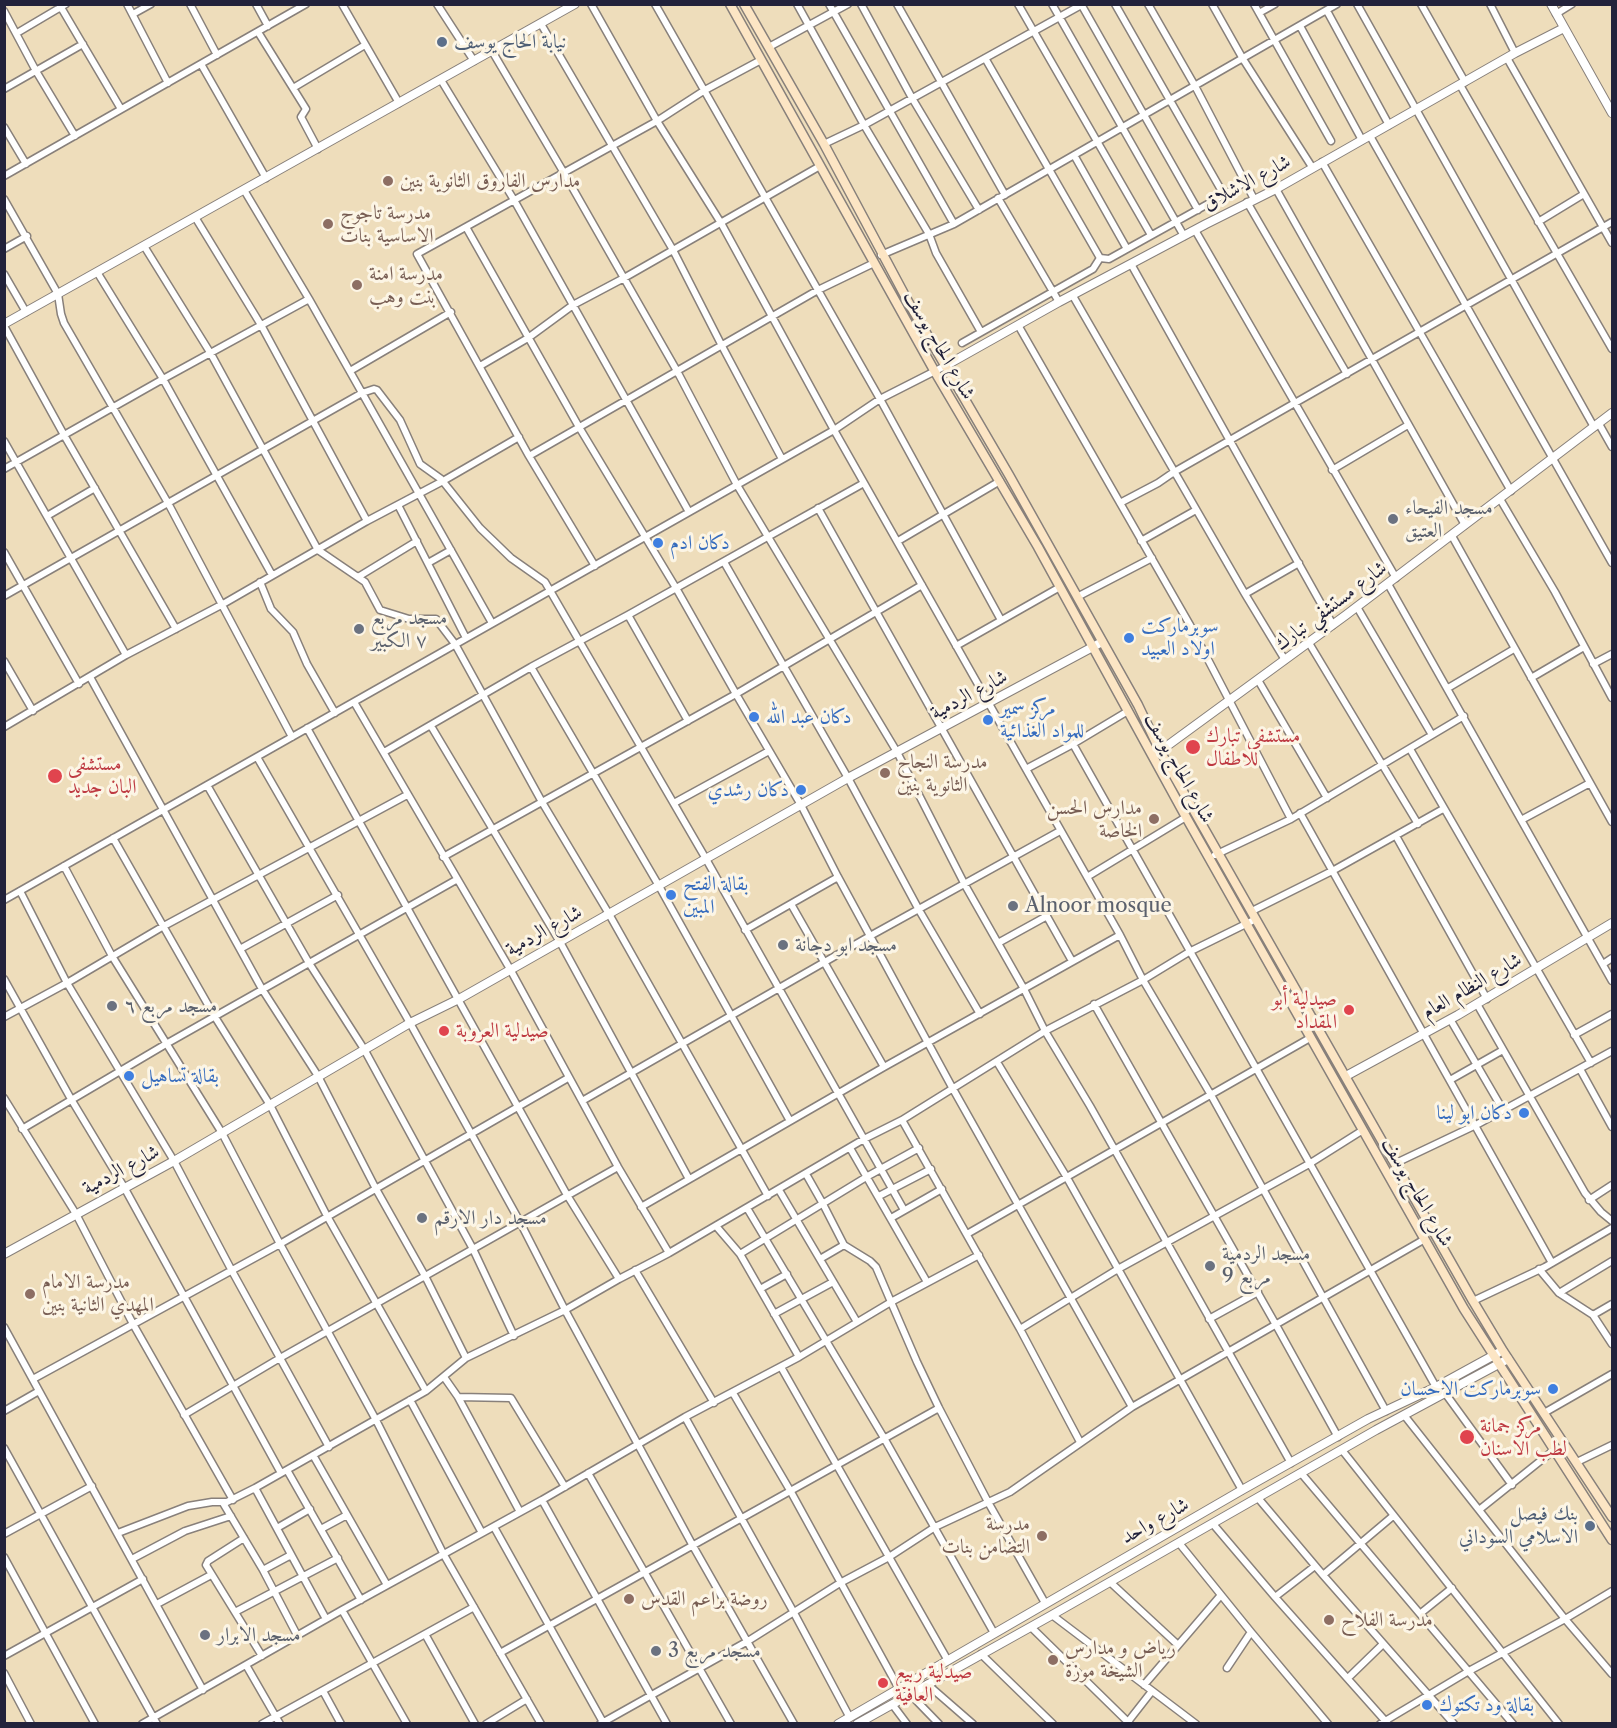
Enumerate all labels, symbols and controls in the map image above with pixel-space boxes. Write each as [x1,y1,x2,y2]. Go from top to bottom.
place label: نيابة الحاج يوسف [454,30,566,54]
marker: نيابة الحاج يوسف [435,35,449,49]
street label: شارع الاشلاق [1199,150,1295,216]
place label: مدارس الفاروق الثانوية بنين [400,169,580,193]
marker: مدارس الفاروق الثانوية بنين [381,174,395,188]
place label: مدرسة تاجوج الاساسية بنات [340,201,434,248]
marker: مدرسة تاجوج الاساسية بنات [321,217,335,231]
place label: مدرسة امنة بنت وهب [369,262,443,309]
marker: مدرسة امنة بنت وهب [350,278,364,292]
street label: شارع الحاج يوسف [898,286,980,404]
place label: مسجد الفيحاء العتيق [1405,496,1493,543]
marker: مسجد الفيحاء العتيق [1386,512,1400,526]
place label: دكان ادم [670,531,730,555]
marker: دكان ادم [651,536,665,550]
street label: شارع مستشفي تبارك [1270,556,1392,656]
place label: مسجد مربع ٧ الكبير [371,606,447,653]
place label: سوبرماركت اولاد العبيد [1141,614,1219,661]
marker: مسجد مربع ٧ الكبير [352,622,366,636]
marker: سوبرماركت اولاد العبيد [1122,631,1136,645]
street label: شارع الردمية [926,665,1012,725]
place label: مركز سمير للمواد الغذائية [1000,696,1084,743]
place label: دكان عبد الله [766,705,852,729]
street label: شارع الحاج يوسف [1139,709,1219,827]
marker: دكان عبد الله [747,710,761,724]
marker: مركز سمير للمواد الغذائية [981,713,995,727]
place label: مستشفى تبارك للاطفال [1206,724,1300,771]
marker: مستشفى تبارك للاطفال [1184,738,1202,756]
place label: مدرسة النجاح الثانوية بنين [897,750,988,797]
place label: مستشفى البان جديد [68,752,137,799]
marker: مدرسة النجاح الثانوية بنين [878,766,892,780]
marker: مستشفى البان جديد [46,767,64,785]
place label: دكان رشدي [708,778,789,802]
marker: دكان رشدي [794,783,808,797]
place label: مدارس الحسن الخاصة [1047,796,1142,843]
marker: مدارس الحسن الخاصة [1147,812,1161,826]
place label: بقالة الفتح المبين [683,872,748,919]
marker: بقالة الفتح المبين [664,888,678,902]
place label: Alnoor mosque [1025,894,1172,918]
marker: Alnoor mosque [1006,899,1020,913]
street label: شارع الردمية [502,900,586,962]
place label: مسجد ابو دجانة [795,933,897,957]
marker: مسجد ابو دجانة [776,938,790,952]
street label: شارع النظام العام [1418,948,1526,1024]
place label: صيدلية أبو المقداد [1272,987,1337,1034]
place label: مسجد مربع ٦ [124,994,217,1018]
marker: مسجد مربع ٦ [105,999,119,1013]
marker: صيدلية أبو المقداد [1342,1003,1356,1017]
place label: صيدلية العروبة [456,1019,549,1043]
marker: صيدلية العروبة [437,1024,451,1038]
place label: بقالة تساهيل [141,1064,219,1088]
marker: بقالة تساهيل [122,1069,136,1083]
place label: دكان ابو لينا [1436,1101,1512,1125]
marker: دكان ابو لينا [1517,1106,1531,1120]
street label: شارع الحاج يوسف [1376,1133,1458,1251]
street label: شارع الردمية [78,1140,164,1200]
place label: مسجد دار الارقم [434,1206,547,1230]
marker: مسجد دار الارقم [415,1211,429,1225]
place label: مسجد الردمية مربع 9 [1222,1242,1310,1289]
marker: مسجد الردمية مربع 9 [1203,1259,1217,1273]
place label: مدرسة الامام المهدي الثانية بنين [42,1270,154,1317]
marker: مدرسة الامام المهدي الثانية بنين [23,1287,37,1301]
place label: سوبرماركت الاحسان [1400,1377,1541,1401]
marker: سوبرماركت الاحسان [1546,1382,1560,1396]
place label: مركز جمانة لطب الاسنان [1480,1414,1567,1461]
marker: مركز جمانة لطب الاسنان [1458,1428,1476,1446]
street label: شارع واحد [1117,1493,1193,1549]
place label: بنك فيصل الاسلامي السوداني [1459,1502,1578,1549]
place label: مدرسة التضامن بنات [941,1512,1030,1559]
marker: بنك فيصل الاسلامي السوداني [1583,1519,1597,1533]
marker: مدرسة التضامن بنات [1035,1529,1049,1543]
place label: روضة براعم القدس [641,1587,768,1611]
marker: روضة براعم القدس [622,1592,636,1606]
place label: مدرسة الفلاح [1341,1608,1433,1632]
marker: مدرسة الفلاح [1322,1613,1336,1627]
place label: مسجد الابرار [217,1623,301,1647]
marker: مسجد الابرار [198,1628,212,1642]
place label: رياض و مدارس الشيخة موزة [1065,1636,1176,1683]
place label: مسجد مربع 3 [668,1639,761,1663]
marker: مسجد مربع 3 [649,1644,663,1658]
marker: رياض و مدارس الشيخة موزة [1046,1653,1060,1667]
place label: صيدلية ربيع العافية [895,1660,972,1707]
marker: صيدلية ربيع العافية [876,1676,890,1690]
place label: بقالة ود تكتوك [1439,1693,1534,1717]
marker: بقالة ود تكتوك [1420,1698,1434,1712]

